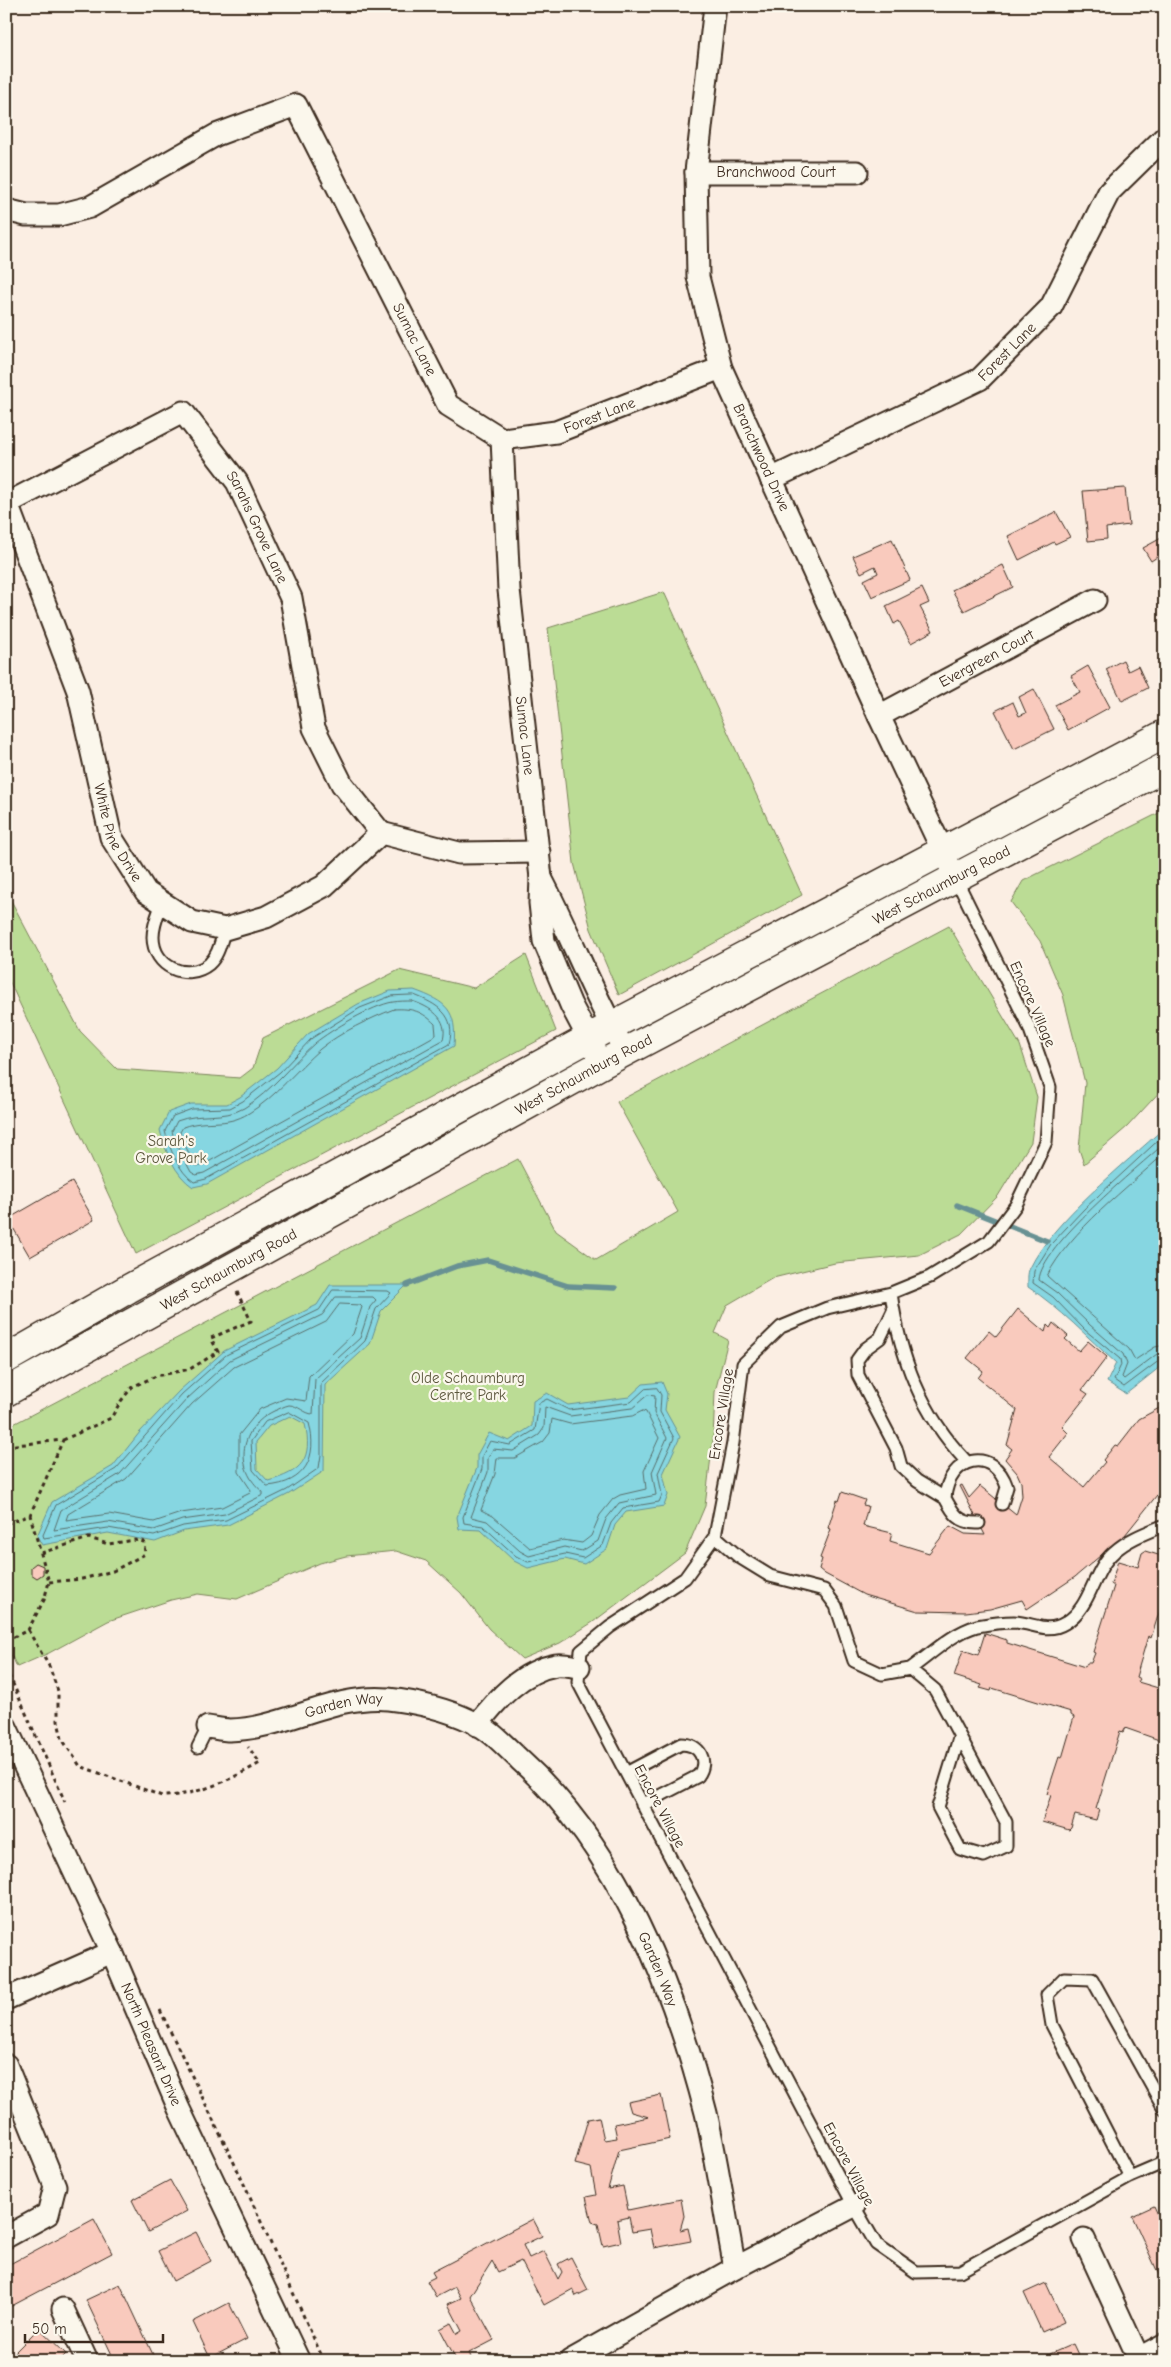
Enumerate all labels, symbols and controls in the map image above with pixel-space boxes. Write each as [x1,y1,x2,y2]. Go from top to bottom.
street label: Branchwood Court [717,163,836,181]
street label: Sumac Lane [389,300,441,379]
street label: Forest Lane [974,318,1040,385]
street label: Forest Lane [561,393,638,437]
street label: Branchwood Drive [729,401,794,514]
street label: Sarahs Grove Lane [223,467,292,586]
street label: Evergreen Court [936,625,1038,691]
street label: Sumac Lane [512,695,539,776]
street label: White Pine Drive [90,782,146,885]
street label: West Schaumburg Road [869,841,1013,929]
street label: Encore Village [1006,958,1060,1050]
street label: West Schaumburg Road [512,1030,655,1119]
park label: Sarah's Grove Park [135,1132,207,1167]
street label: West Schaumburg Road [157,1225,300,1314]
street label: Encore Village [705,1367,737,1461]
park label: Olde Schaumburg Centre Park [411,1369,525,1404]
street label: Garden Way [302,1689,383,1722]
street label: Encore Village [630,1761,690,1851]
street label: Garden Way [634,1929,682,2009]
street label: North Pleasant Drive [117,1980,186,2109]
street label: Encore Village [819,2119,879,2209]
scale bar [25,2312,162,2344]
text: 50 m [32,2320,67,2338]

